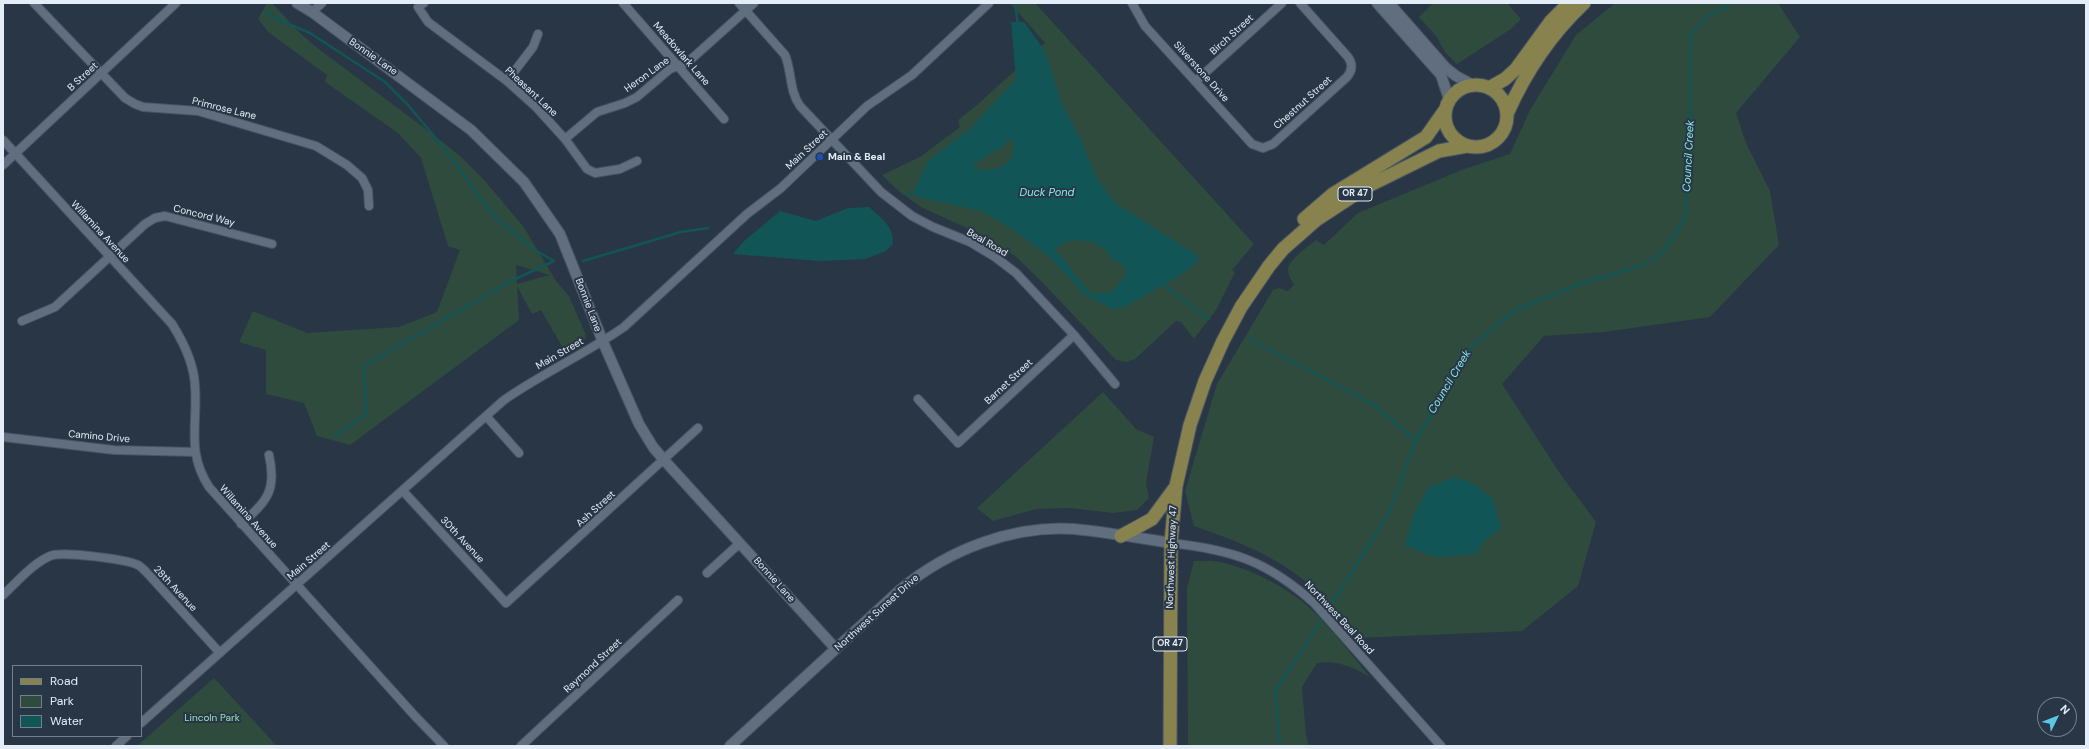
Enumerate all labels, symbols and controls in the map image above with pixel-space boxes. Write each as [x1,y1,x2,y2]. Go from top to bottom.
street label: Birch Street [1208,12,1256,58]
street label: Meadowlark Lane [650,20,712,88]
street label: Bonnie Lane [346,36,400,78]
street label: Silverstone Drive [1171,39,1231,105]
street label: Heron Lane [622,55,672,95]
street label: B Street [65,60,101,94]
street label: Pheasant Lane [502,65,560,119]
street label: Chestnut Street [1272,74,1334,132]
street label: Primrose Lane [191,95,257,123]
water label: Council Creek [1681,120,1697,192]
street label: Main Street [784,128,830,172]
place label: Main & Beal [828,151,885,163]
marker: Main & Beal [815,152,825,162]
water label: Duck Pond [1020,186,1074,200]
road number: OR 47 [1338,187,1372,201]
street label: Willamina Avenue [68,198,132,266]
street label: Concord Way [172,203,236,229]
street label: Beal Road [964,226,1010,260]
street label: Bonnie Lane [572,277,604,333]
street label: Main Street [534,336,586,372]
water label: Council Creek [1426,348,1474,416]
street label: Barnet Street [982,357,1036,407]
street label: Camino Drive [68,428,130,446]
street label: Willamina Avenue [216,483,280,551]
street label: Ash Street [574,488,618,530]
street label: Northwest Highway 47 [1164,505,1180,609]
street label: 30th Avenue [437,514,487,566]
street label: Main Street [285,539,333,583]
street label: Bonnie Lane [751,555,797,605]
street label: 28th Avenue [151,564,199,614]
street label: Northwest Sunset Drive [833,572,921,654]
street label: Northwest Beal Road [1302,579,1376,657]
street label: Raymond Street [562,636,624,696]
road number: OR 47 [1153,637,1187,651]
legend [12,665,142,737]
text: Road [50,673,78,689]
text: Park [50,693,74,709]
north arrow [2037,697,2077,737]
text: N [2057,702,2073,717]
park label: Lincoln Park [184,712,240,724]
text: Water [50,713,83,729]

